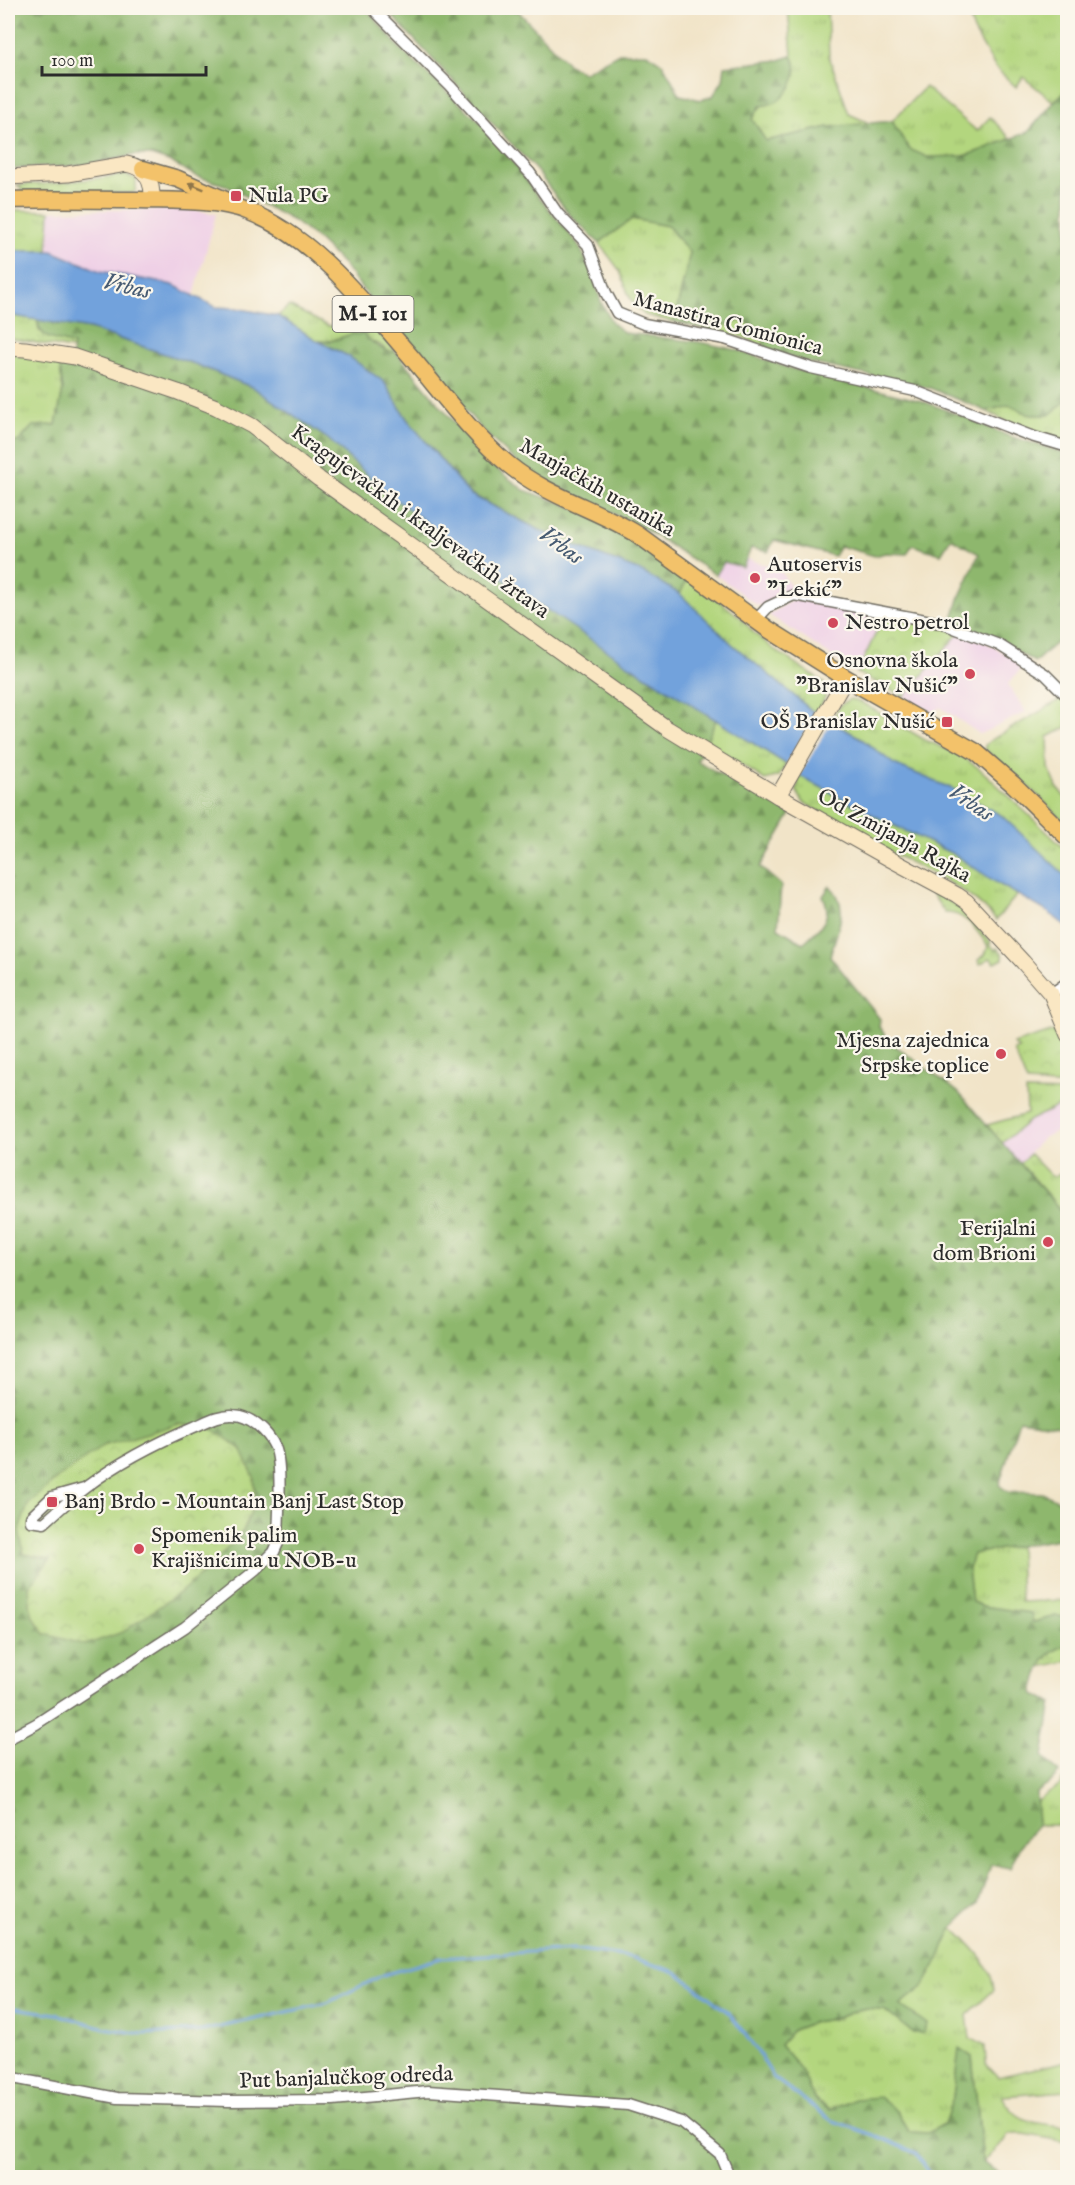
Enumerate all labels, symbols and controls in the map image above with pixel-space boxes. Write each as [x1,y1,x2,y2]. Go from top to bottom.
scale bar [42,39,206,77]
text: 100 m [51,50,93,73]
one-way arrow [187,181,205,190]
place label: Nula PG [248,182,329,210]
marker: Nula PG [229,189,243,203]
water label: Vrbas [100,266,155,308]
street label: Manastira Gomionica [630,285,826,363]
road number: M-I 101 [332,296,413,332]
street label: Kragujevačkih i kraljevačkih žrtava [285,419,555,626]
street label: Manjačkih ustanika [514,432,680,544]
water label: Vrbas [532,519,590,573]
place label: Autoservis "Lekić" [766,551,862,604]
marker: Autoservis "Lekić" [748,571,762,585]
place label: Nestro petrol [845,609,969,637]
marker: Nestro petrol [826,616,840,630]
place label: Osnovna škola "Branislav Nušić" [796,647,958,700]
marker: Osnovna škola "Branislav Nušić" [963,667,977,681]
place label: OŠ Branislav Nušić [761,708,935,736]
marker: OŠ Branislav Nušić [940,715,954,729]
water label: Vrbas [942,777,1001,830]
street label: Od Zmijanja Rajka [812,782,976,890]
place label: Mjesna zajednica Srpske toplice [836,1027,989,1080]
marker: Mjesna zajednica Srpske toplice [994,1047,1008,1061]
place label: Ferijalni dom Brioni [933,1215,1036,1268]
marker: Ferijalni dom Brioni [1041,1235,1055,1249]
place label: Banj Brdo - Mountain Banj Last Stop [64,1488,404,1516]
marker: Banj Brdo - Mountain Banj Last Stop [45,1495,59,1509]
place label: Spomenik palim Krajišnicima u NOB-u [151,1522,357,1575]
marker: Spomenik palim Krajišnicima u NOB-u [132,1542,146,1556]
street label: Put banjalučkog odreda [239,2060,454,2096]

